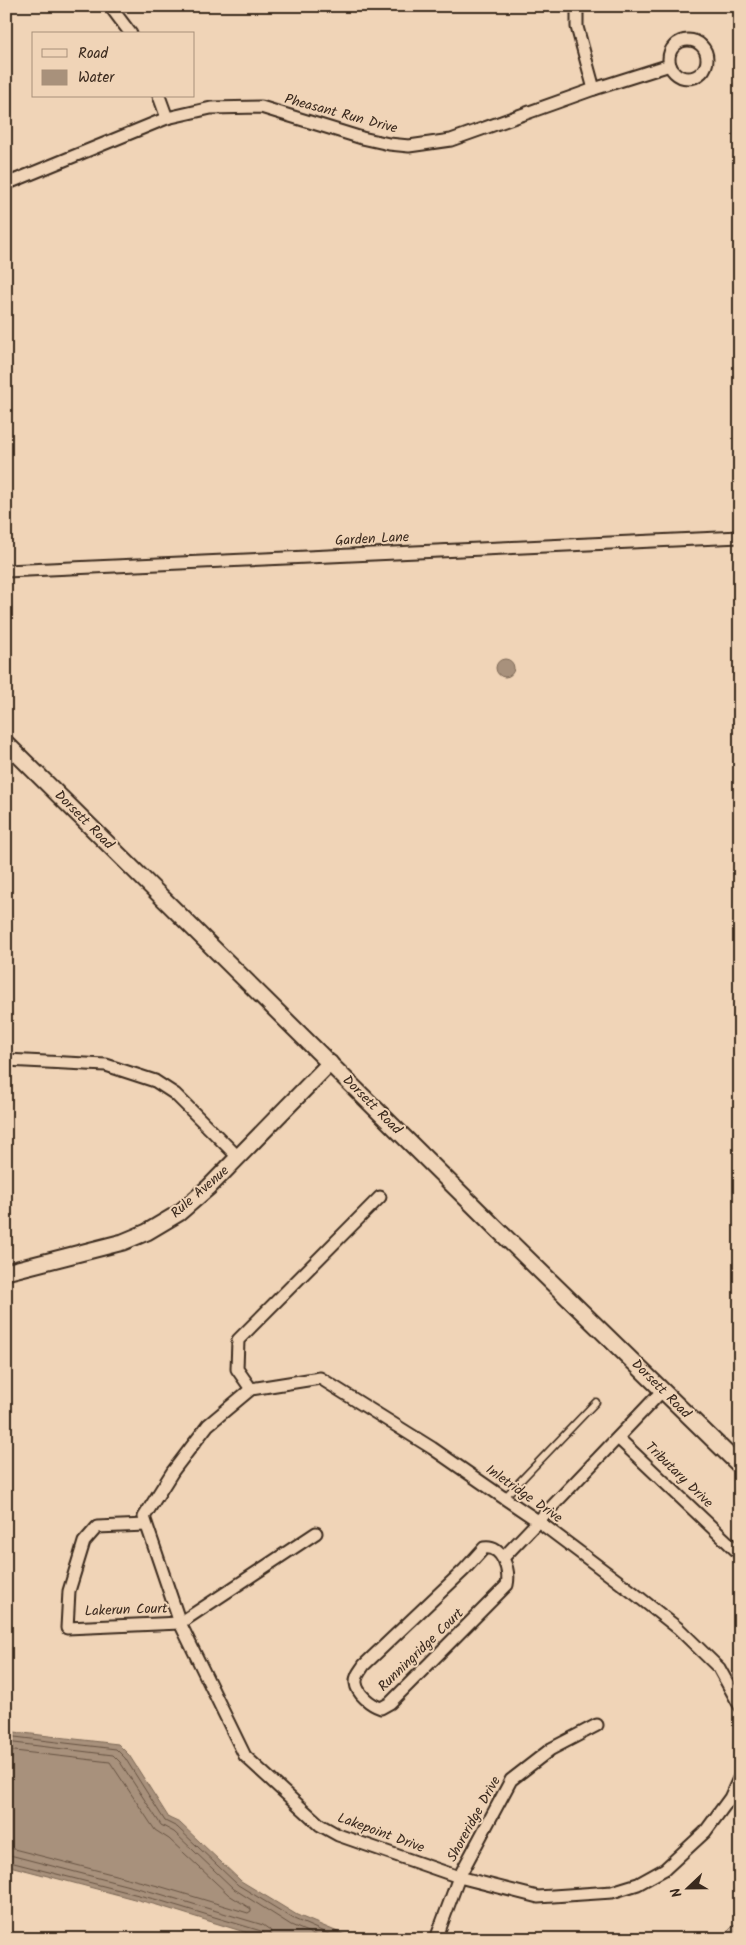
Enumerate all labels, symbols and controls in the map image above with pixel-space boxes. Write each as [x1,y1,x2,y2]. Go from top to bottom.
legend [32,32,195,98]
text: Road [78,42,109,66]
text: Water [78,66,115,90]
street label: Pheasant Run Drive [282,88,401,140]
street label: Garden Lane [334,526,410,552]
street label: Dorsett Road [49,785,120,856]
street label: Dorsett Road [337,1070,408,1141]
street label: Rule Avenue [166,1160,235,1224]
street label: Dorsett Road [626,1354,697,1425]
street label: Tributary Drive [640,1437,719,1514]
street label: Inletridge Drive [481,1459,568,1529]
street label: Lakerun Court [84,1598,168,1622]
street label: Runningridge Court [373,1603,469,1697]
street label: Shoreridge Drive [441,1772,507,1866]
street label: Lakepoint Drive [334,1807,428,1859]
north arrow [664,1862,714,1912]
text: N [665,1884,689,1901]

